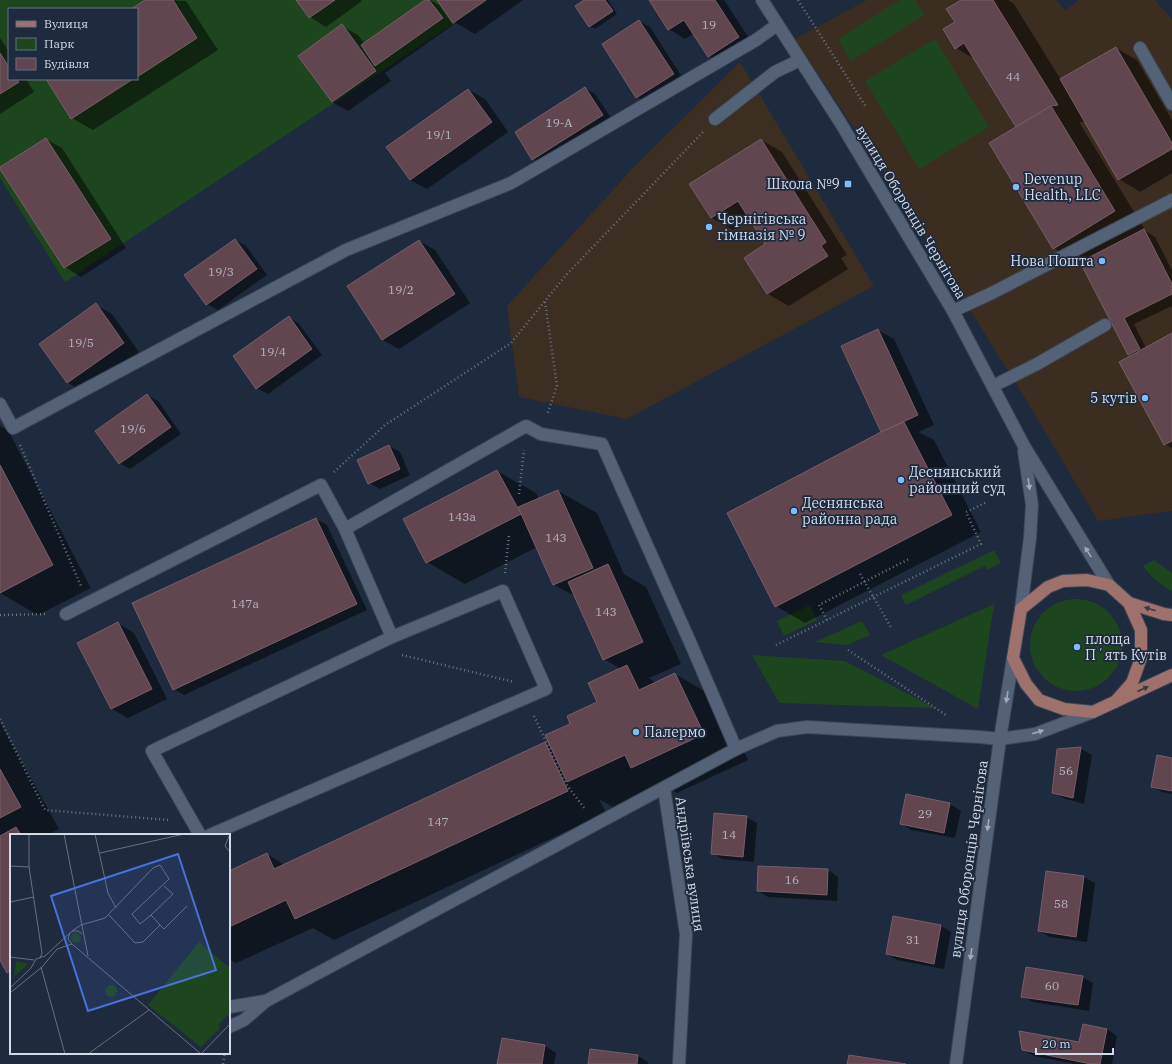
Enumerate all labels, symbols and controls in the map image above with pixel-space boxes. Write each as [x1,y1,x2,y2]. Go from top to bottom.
legend [8,8,138,80]
text: Вулиця [44,16,88,31]
house number: 19 [702,17,716,32]
text: Парк [44,36,74,51]
text: Будівля [44,56,89,71]
house number: 44 [1006,69,1020,84]
house number: 19-А [545,115,573,130]
street label: вулиця Оборонців Чернігова [852,122,970,302]
house number: 19/1 [426,127,452,142]
place label: Devenup Health, LLC [1024,170,1101,204]
place label: Школа №9 [767,175,840,193]
marker: Школа №9 [843,179,853,189]
marker: Devenup Health, LLC [1011,182,1021,192]
place label: Чернігівська гімназія № 9 [717,210,807,244]
marker: Чернігівська гімназія № 9 [704,222,714,232]
place label: Нова Пошта [1010,252,1094,270]
marker: Нова Пошта [1097,256,1107,266]
house number: 19/3 [208,264,234,279]
house number: 19/2 [388,282,414,297]
house number: 19/5 [68,335,94,350]
house number: 19/4 [260,344,286,359]
place label: 5 кутів [1090,389,1137,407]
marker: 5 кутів [1140,393,1150,403]
house number: 19/6 [120,421,146,436]
place label: Деснянський районний суд [909,463,1006,497]
marker: Деснянський районний суд [896,475,906,485]
one-way arrow [1026,478,1032,490]
place label: Деснянська районна рада [802,494,898,528]
marker: Деснянська районна рада [789,506,799,516]
house number: 143а [448,509,477,524]
house number: 143 [545,530,567,545]
one-way arrow [1085,546,1092,558]
house number: 147а [231,596,260,611]
house number: 143 [595,604,617,619]
one-way arrow [1144,606,1156,612]
place label: площа Пʼять Кутів [1085,630,1167,664]
marker: площа Пʼять Кутів [1072,642,1082,652]
one-way arrow [1138,686,1149,692]
one-way arrow [1004,691,1010,703]
place label: Палермо [644,723,706,741]
marker: Палермо [631,727,641,737]
one-way arrow [1033,729,1045,735]
street label: вулиця Оборонців Чернігова [946,759,992,959]
house number: 56 [1059,763,1073,778]
street label: Андріївська вулиця [672,795,708,933]
house number: 29 [918,806,932,821]
house number: 147 [427,814,449,829]
one-way arrow [985,819,991,832]
house number: 14 [722,827,736,842]
inset map [10,834,230,1054]
house number: 16 [785,872,799,887]
house number: 58 [1054,896,1068,911]
house number: 31 [906,932,920,947]
one-way arrow [968,948,974,960]
house number: 60 [1045,978,1059,993]
scale bar [1036,1030,1113,1056]
text: 20 m [1042,1036,1071,1051]

